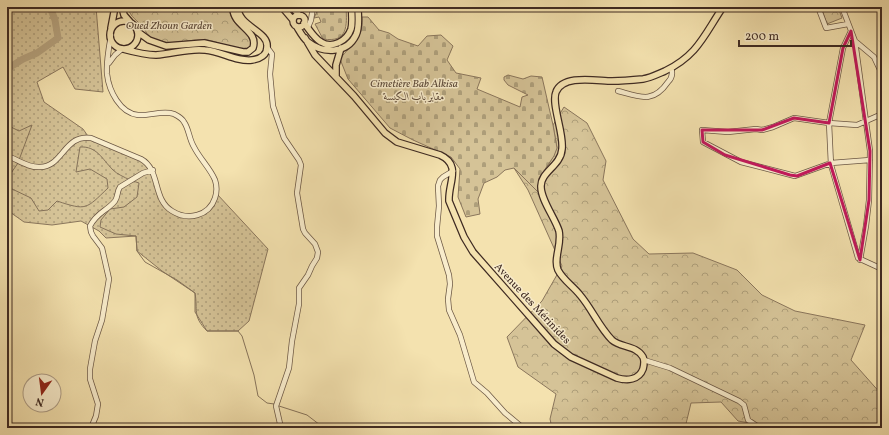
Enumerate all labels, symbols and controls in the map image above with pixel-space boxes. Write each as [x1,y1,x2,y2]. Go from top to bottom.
park label: Oued Zhoun Garden [126,19,212,34]
scale bar [739,22,851,48]
text: 200 m [745,29,779,45]
park label: Cimetière Bab Alkisa مقابر باب الكيسة [370,77,458,105]
street label: Avenue des Mérinides [490,260,574,348]
north arrow [22,373,62,413]
text: N [34,393,46,409]

